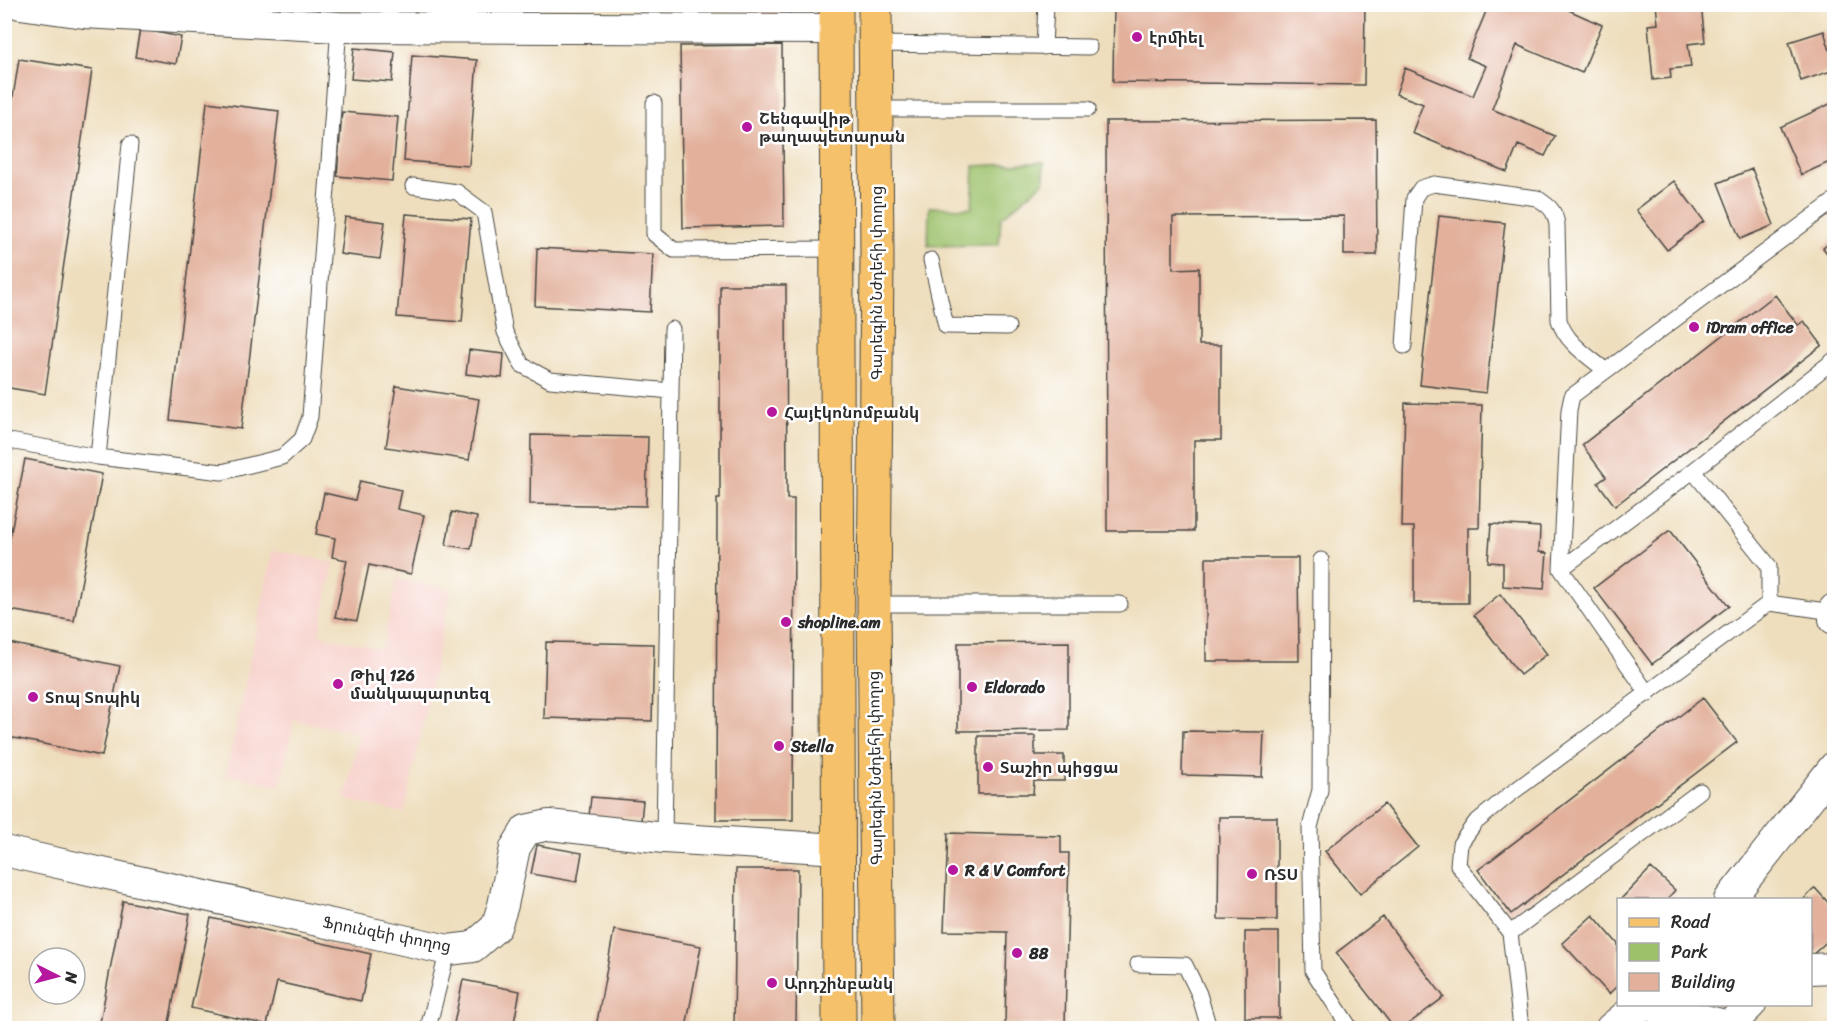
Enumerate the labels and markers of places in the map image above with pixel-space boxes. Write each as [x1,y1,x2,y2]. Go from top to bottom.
place label: էրմիել [1149,23,1204,52]
marker: էրմիել [1130,30,1144,44]
place label: Շենգավիթ թաղապետարան [759,104,905,151]
marker: Շենգավիթ թաղապետարան [740,120,754,134]
place label: iDram office [1706,313,1795,342]
marker: iDram office [1687,320,1701,334]
place label: Հայէկոնոմբանկ [784,398,919,427]
marker: Հայէկոնոմբանկ [765,405,779,419]
place label: shopline.am [797,608,881,637]
marker: shopline.am [779,615,793,629]
place label: Թիվ 126 մանկապարտեզ [350,661,490,708]
place label: Eldorado [984,673,1045,702]
marker: Թիվ 126 մանկապարտեզ [331,677,345,691]
marker: Eldorado [965,680,979,694]
place label: Տոպ Տոպիկ [45,683,140,712]
marker: Տոպ Տոպիկ [26,690,40,704]
place label: Stella [790,732,834,761]
marker: Stella [772,739,786,753]
place label: Տաշիր պիցցա [1000,753,1119,782]
marker: Տաշիր պիցցա [981,760,995,774]
place label: R & V Comfort [964,856,1065,885]
place label: ՌՏՍ [1264,860,1298,889]
marker: R & V Comfort [946,863,960,877]
marker: ՌՏՍ [1245,867,1259,881]
place label: 88 [1028,939,1049,968]
marker: 88 [1010,946,1024,960]
place label: Արդշինբանկ [784,969,893,998]
marker: Արդշինբանկ [765,976,779,990]

